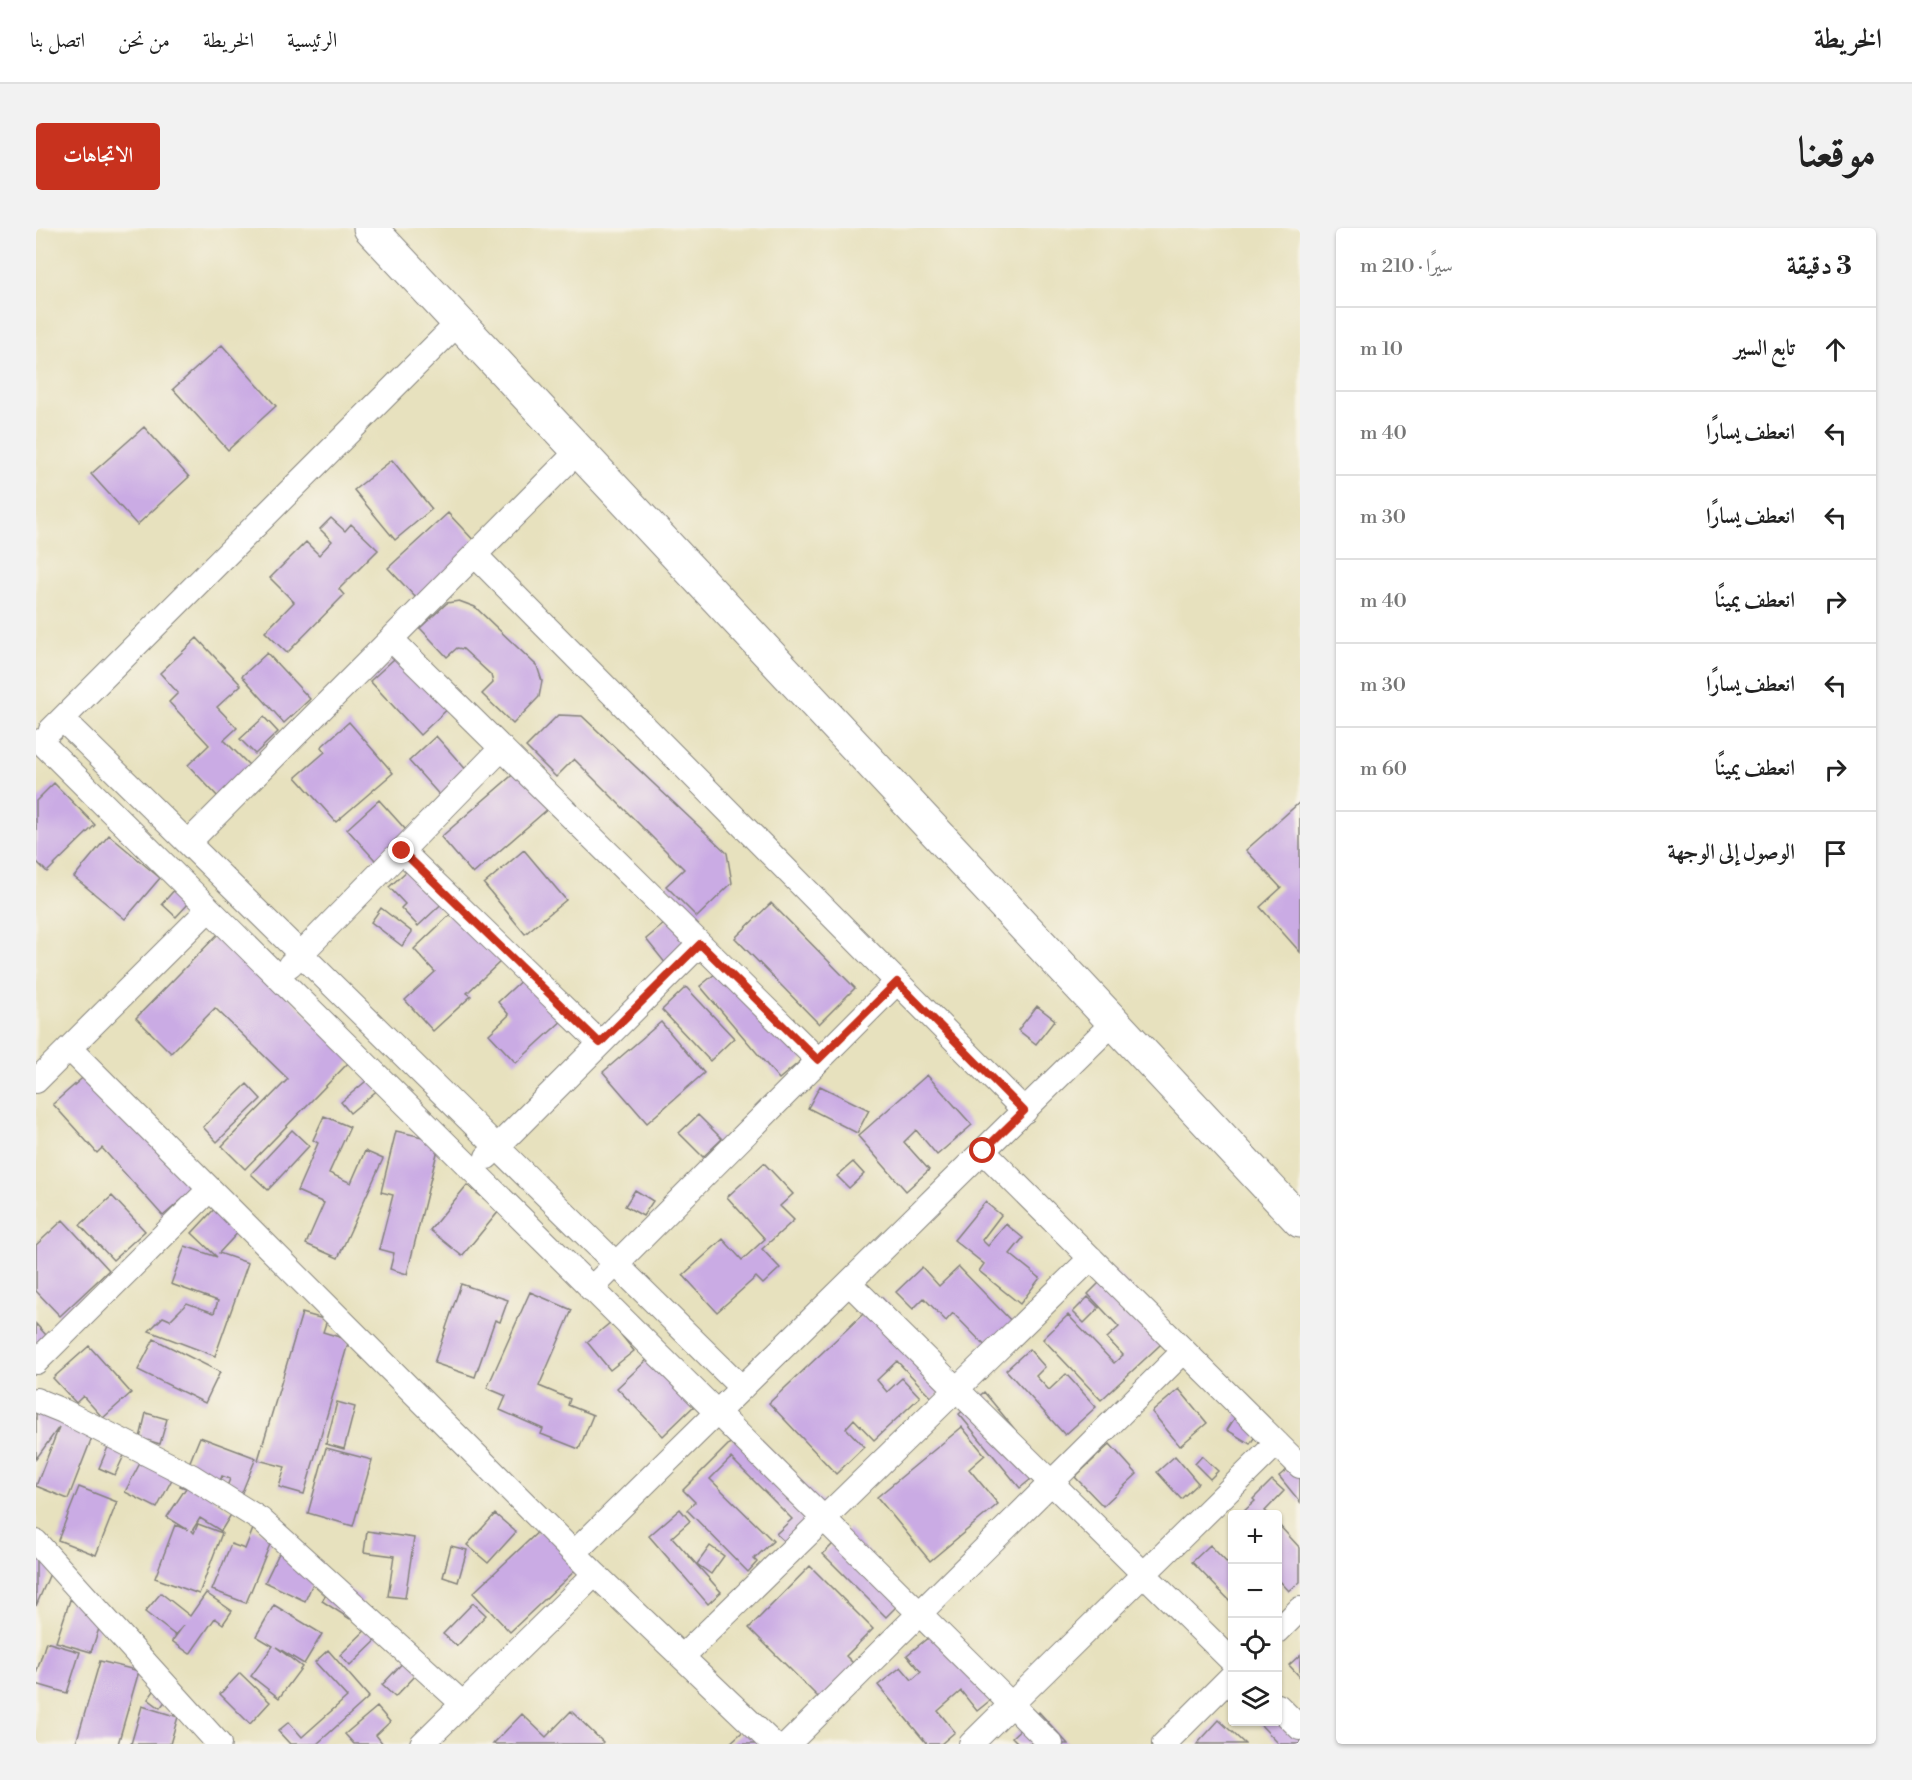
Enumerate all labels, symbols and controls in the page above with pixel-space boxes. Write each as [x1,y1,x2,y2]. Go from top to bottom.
text: الخريطة [1814,22,1882,57]
text: اتصل بنا [30,28,85,54]
text: من نحن [118,28,170,54]
text: الخريطة [203,28,254,54]
text: الرئيسية [287,28,337,54]
button: الاتجاهات [36,123,160,190]
text: موقعنا [1798,127,1876,180]
text: 3 دقيقة [1787,250,1852,282]
text: سيرًا · 210 m [1360,254,1453,279]
icon: ahead [1819,333,1852,366]
text: تابع السير [1734,335,1795,362]
text: 10 m [1360,337,1403,362]
icon: left [1819,417,1852,450]
text: انعطف يسارًا [1706,419,1795,446]
text: 40 m [1360,421,1407,446]
icon: left [1819,501,1852,534]
text: انعطف يسارًا [1706,503,1795,530]
text: 30 m [1360,505,1406,530]
icon: right [1819,585,1852,618]
text: انعطف يمينًا [1715,587,1795,614]
text: 40 m [1360,589,1407,614]
icon: left [1819,669,1852,702]
text: انعطف يسارًا [1706,671,1795,698]
text: 30 m [1360,673,1406,698]
icon: right [1819,753,1852,786]
text: انعطف يمينًا [1715,755,1795,782]
text: 60 m [1360,757,1407,782]
route end [388,837,414,863]
icon: arrive [1819,837,1852,870]
text: الوصول إلى الوجهة [1667,839,1795,866]
route start [969,1137,995,1163]
map controls [1228,1510,1282,1726]
button: + [1228,1510,1282,1564]
button: − [1228,1564,1282,1618]
button: locate [1228,1618,1282,1672]
button: layers [1228,1672,1282,1726]

